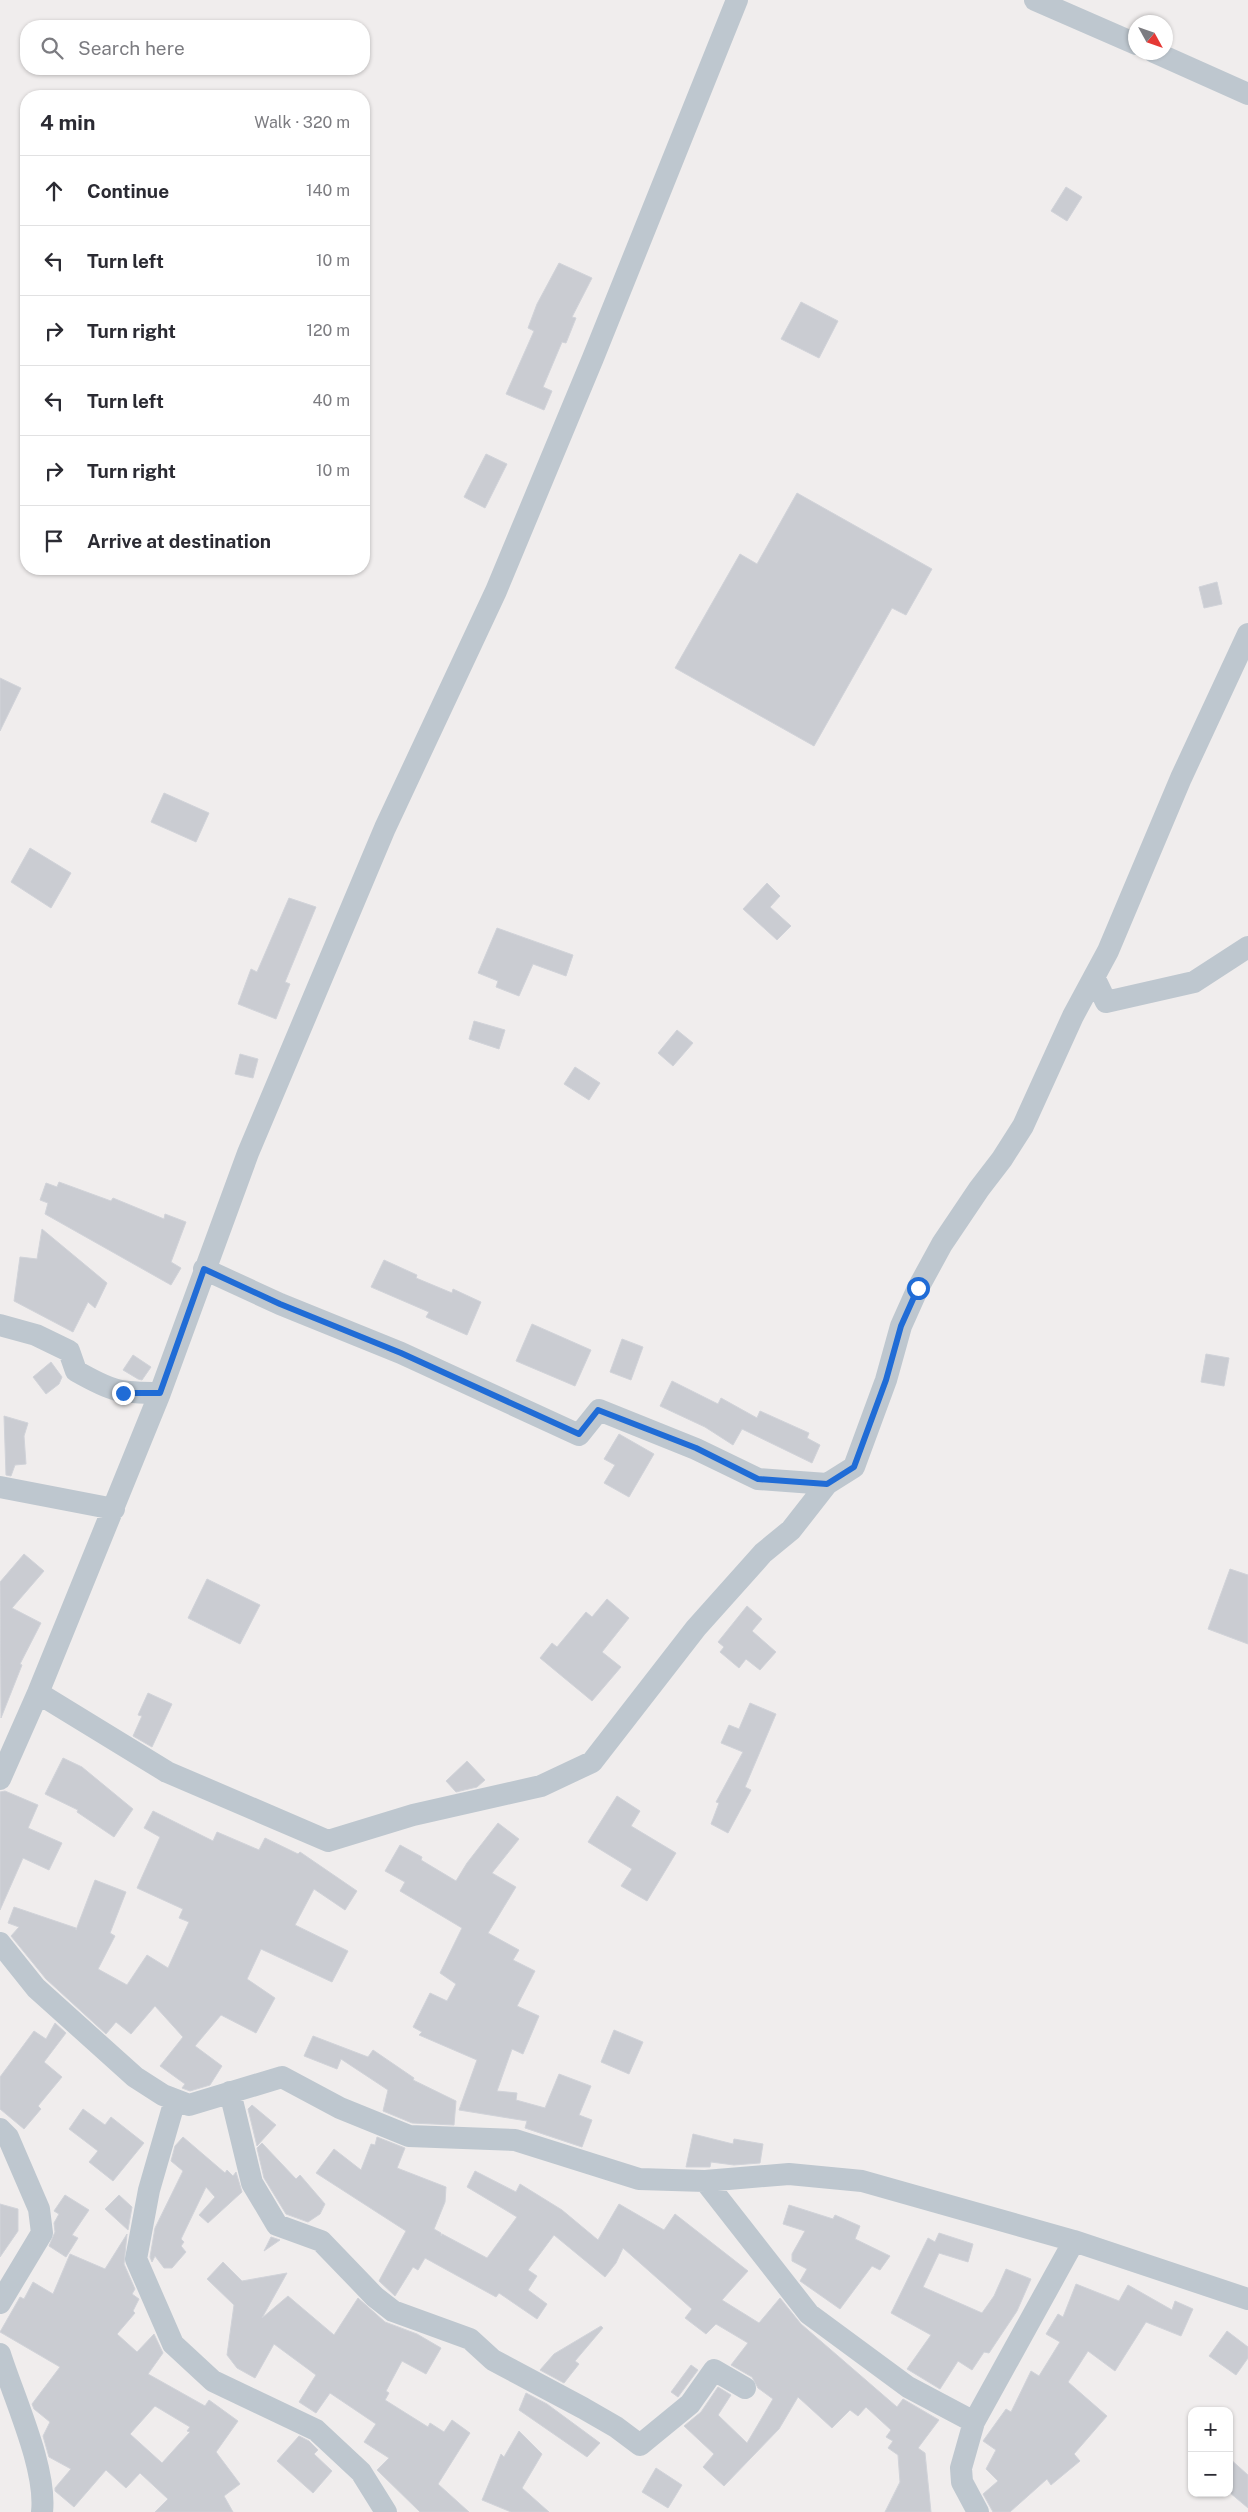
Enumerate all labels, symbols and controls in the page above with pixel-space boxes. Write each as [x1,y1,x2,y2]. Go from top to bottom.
north arrow [1128,15,1173,60]
search box [20,20,370,75]
icon: search [38,34,66,62]
text: Search here [78,37,185,59]
text: 4 min [40,110,95,135]
text: Walk · 320 m [254,113,350,132]
icon: ahead [40,177,68,205]
text: Continue [87,180,169,202]
text: 140 m [306,181,350,200]
icon: left [40,247,68,275]
text: Turn left [87,250,164,272]
text: 10 m [316,251,350,270]
icon: right [40,317,68,345]
text: Turn right [87,320,176,342]
text: 120 m [306,321,350,340]
icon: left [40,387,68,415]
text: Turn left [87,390,164,412]
text: 40 m [312,391,350,410]
icon: right [40,457,68,485]
text: Turn right [87,460,176,482]
text: 10 m [316,461,350,480]
icon: arrive [40,527,68,555]
text: Arrive at destination [87,530,271,552]
route start [907,1277,930,1300]
route end [112,1382,135,1405]
map controls [1188,2407,1233,2497]
button: + [1188,2407,1233,2452]
button: − [1188,2452,1233,2497]

